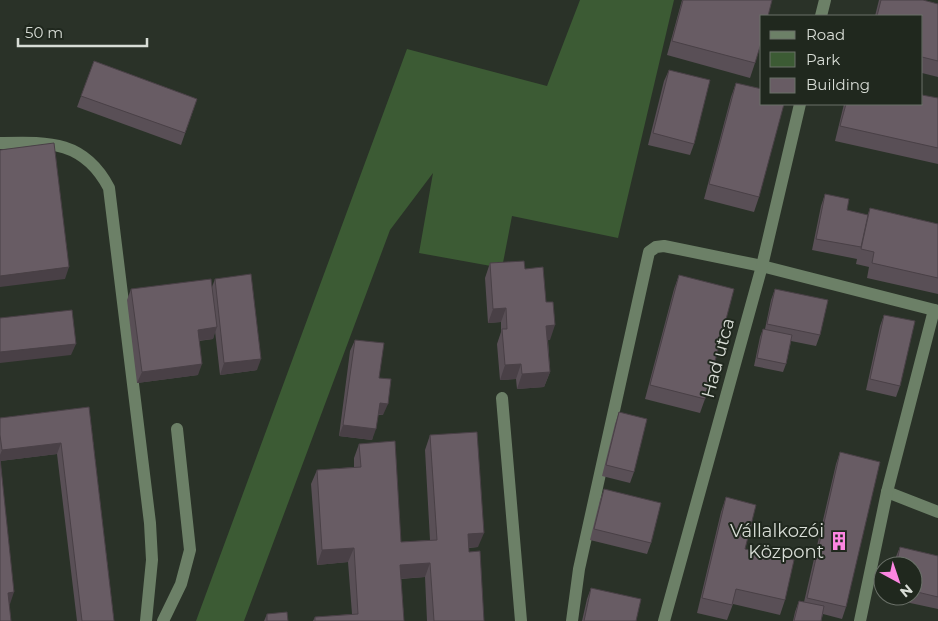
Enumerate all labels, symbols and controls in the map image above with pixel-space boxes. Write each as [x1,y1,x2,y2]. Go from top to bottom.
scale bar [18,15,146,47]
legend [760,15,923,105]
text: 50 m [25,23,63,42]
text: Road [806,25,845,44]
text: Park [806,50,840,69]
text: Building [806,75,870,94]
street label: Had utca [697,316,739,400]
place label: Vállalkozói Központ [730,520,824,563]
building icon: Vállalkozói Központ [828,530,850,552]
north arrow [873,556,923,606]
text: N [896,580,916,601]

